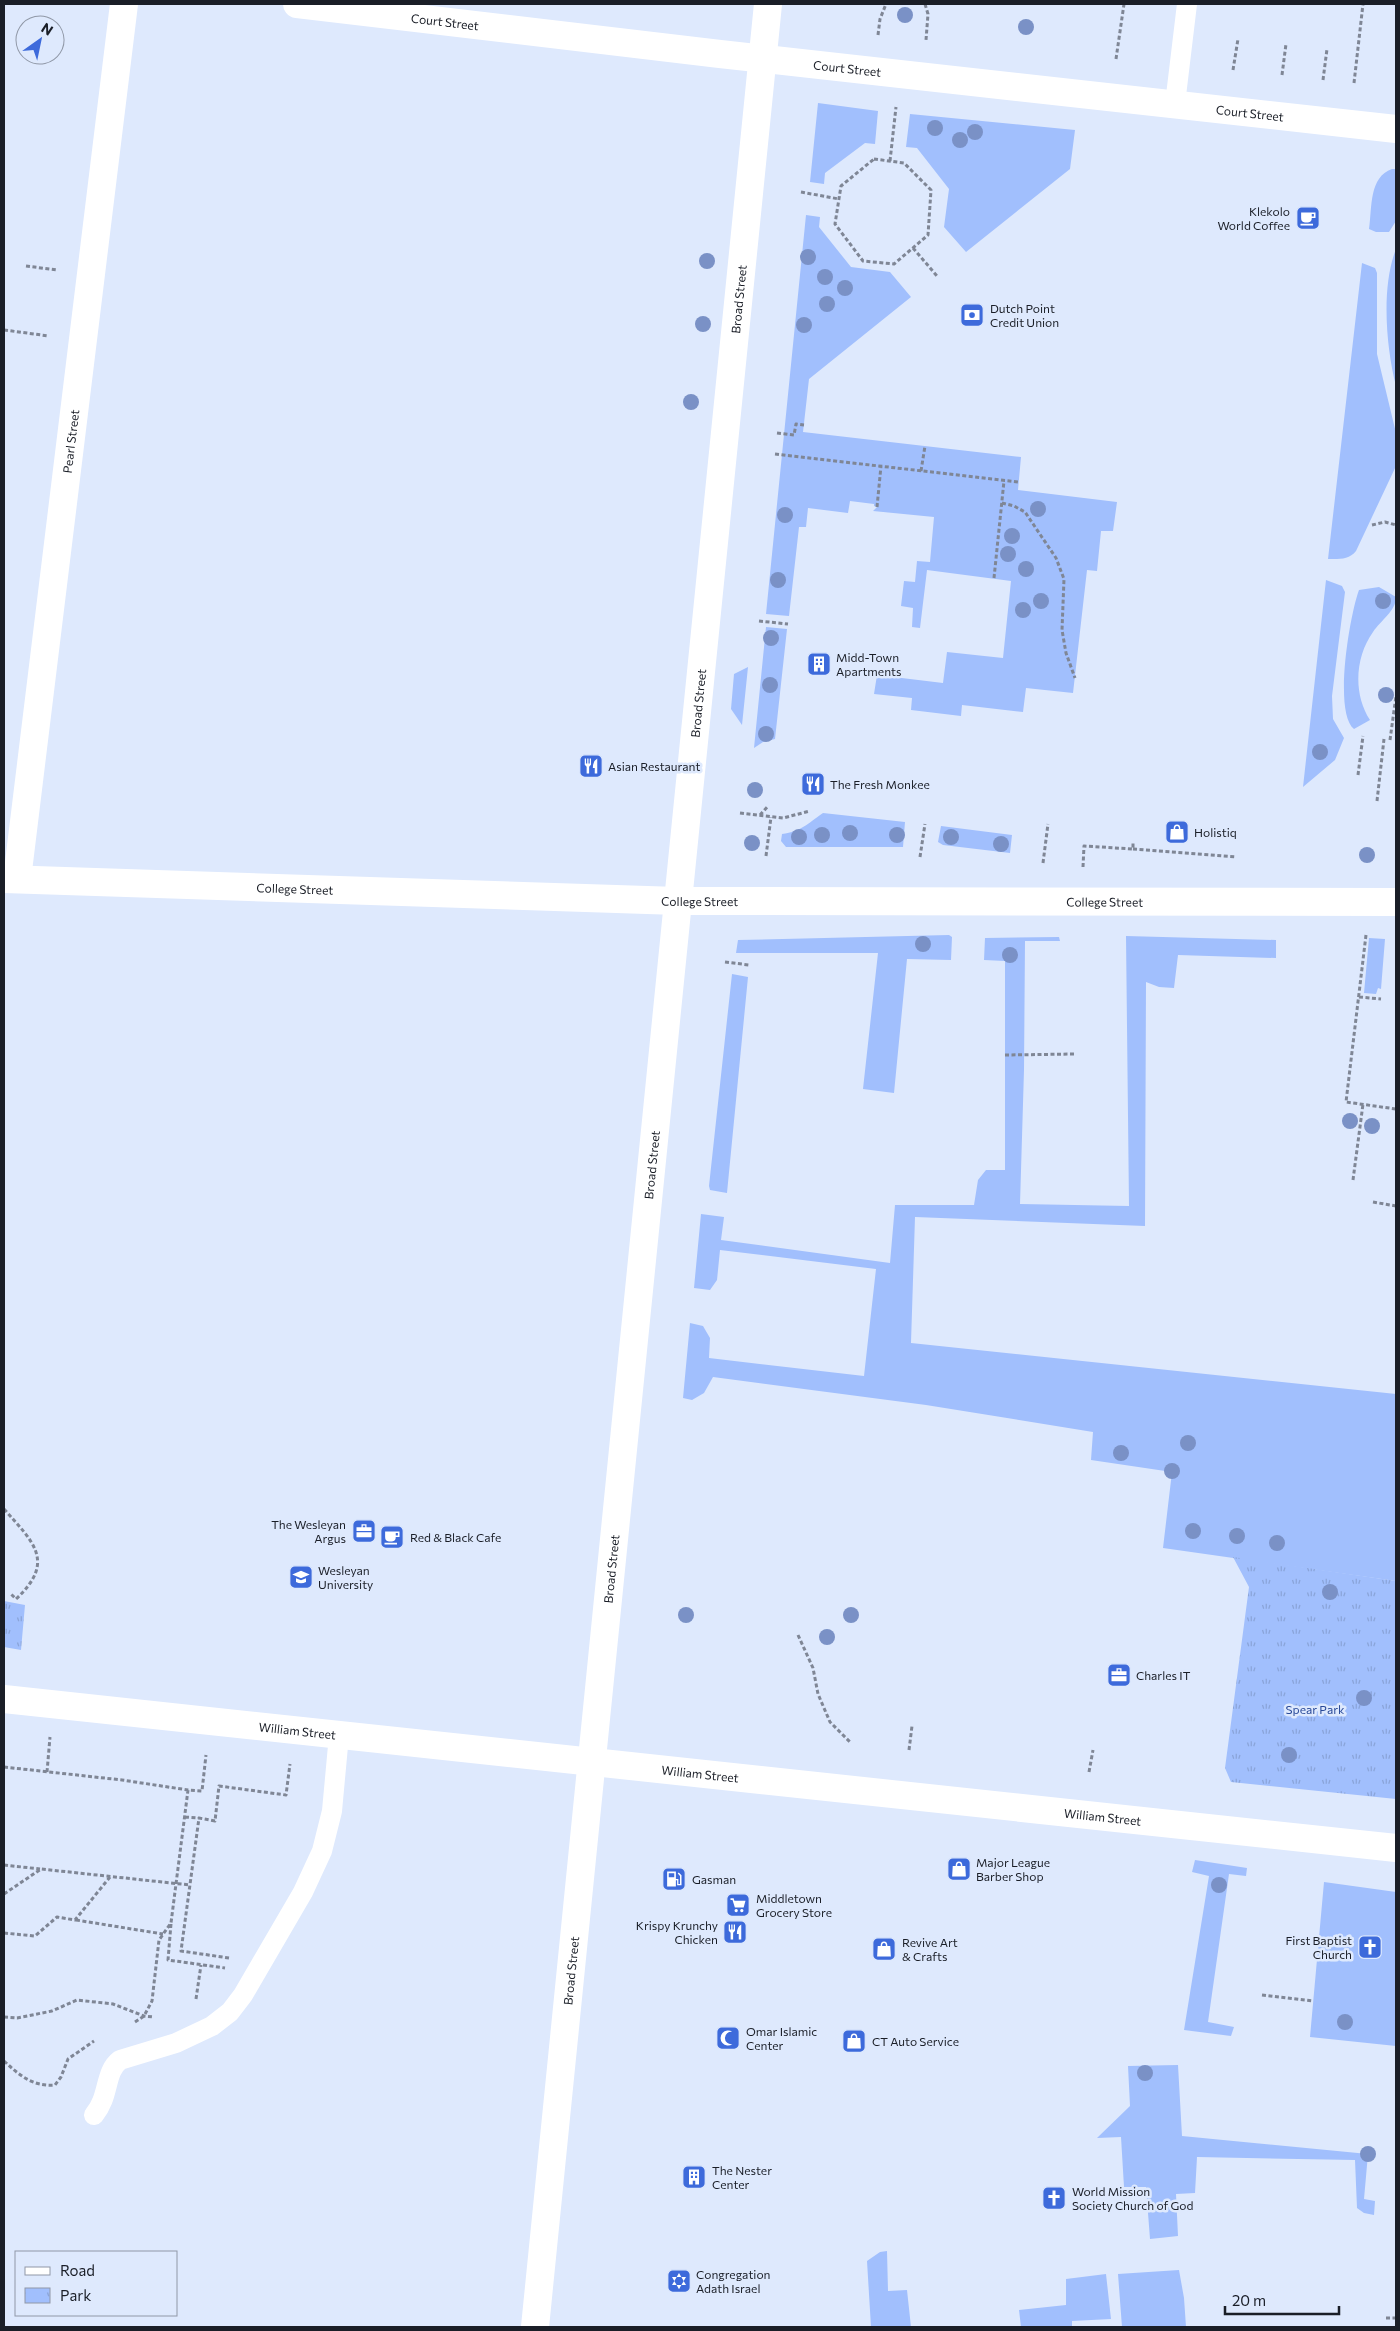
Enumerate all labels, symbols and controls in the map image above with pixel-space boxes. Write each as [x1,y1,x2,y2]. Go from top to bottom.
street label: Court Street [410,11,480,32]
north arrow [15,15,65,65]
text: N [38,19,56,39]
street label: Court Street [813,57,882,79]
street label: Court Street [1215,102,1284,124]
place label: Klekolo World Coffee [1217,204,1290,232]
cafe icon: Klekolo World Coffee [1295,205,1321,231]
street label: Broad Street [728,264,749,334]
place label: Dutch Point Credit Union [990,301,1059,329]
bank icon: Dutch Point Credit Union [959,302,985,328]
street label: Pearl Street [60,409,81,474]
place label: Midd-Town Apartments [836,650,901,678]
building icon: Midd-Town Apartments [806,651,832,677]
street label: Broad Street [687,668,708,738]
restaurant icon: Asian Restaurant [578,753,604,779]
place label: Asian Restaurant [608,759,700,773]
restaurant icon: The Fresh Monkee [800,771,826,797]
place label: The Fresh Monkee [830,777,930,791]
shop icon: Holistiq [1164,819,1190,845]
place label: Holistiq [1194,825,1237,839]
street label: College Street [256,880,334,897]
street label: College Street [661,893,738,908]
street label: College Street [1066,895,1143,909]
street label: Broad Street [641,1130,662,1200]
place label: The Wesleyan Argus [271,1517,346,1545]
office icon: The Wesleyan Argus [351,1518,377,1544]
cafe icon: Red & Black Cafe [379,1524,405,1550]
place label: Red & Black Cafe [410,1530,501,1544]
street label: Broad Street [601,1534,621,1604]
place label: Wesleyan University [318,1563,373,1591]
school or university icon: Wesleyan University [288,1564,314,1590]
office icon: Charles IT [1106,1662,1132,1688]
place label: Charles IT [1136,1668,1191,1682]
park label: Spear Park [1286,1702,1345,1716]
street label: William Street [258,1719,337,1741]
street label: William Street [661,1762,739,1785]
street label: William Street [1063,1806,1142,1828]
place label: Major League Barber Shop [976,1855,1050,1883]
shop icon: Major League Barber Shop [946,1856,972,1882]
fuel station icon: Gasman [661,1866,687,1892]
place label: Gasman [692,1872,736,1886]
place label: Middletown Grocery Store [756,1891,832,1919]
supermarket icon: Middletown Grocery Store [725,1892,751,1918]
place label: Krispy Krunchy Chicken [636,1918,718,1946]
restaurant icon: Krispy Krunchy Chicken [722,1919,748,1945]
place label: First Baptist Church [1285,1933,1352,1961]
church icon: First Baptist Church [1357,1934,1383,1960]
place label: Revive Art & Crafts [902,1935,958,1963]
street label: Broad Street [560,1936,581,2006]
shop icon: Revive Art & Crafts [871,1936,897,1962]
place label: Omar Islamic Center [746,2024,817,2052]
mosque icon: Omar Islamic Center [715,2025,741,2051]
shop icon: CT Auto Service [841,2028,867,2054]
place label: CT Auto Service [872,2034,959,2048]
place label: The Nester Center [712,2163,772,2191]
building icon: The Nester Center [681,2164,707,2190]
place label: World Mission Society Church of God [1072,2184,1193,2212]
church icon: World Mission Society Church of God [1041,2185,1067,2211]
legend [15,2251,178,2316]
text: Road [60,2261,95,2279]
place label: Congregation Adath Israel [696,2267,770,2295]
synagogue icon: Congregation Adath Israel [666,2268,692,2294]
scale bar [1225,2284,1339,2316]
text: Park [60,2286,91,2304]
text: 20 m [1232,2291,1266,2309]

